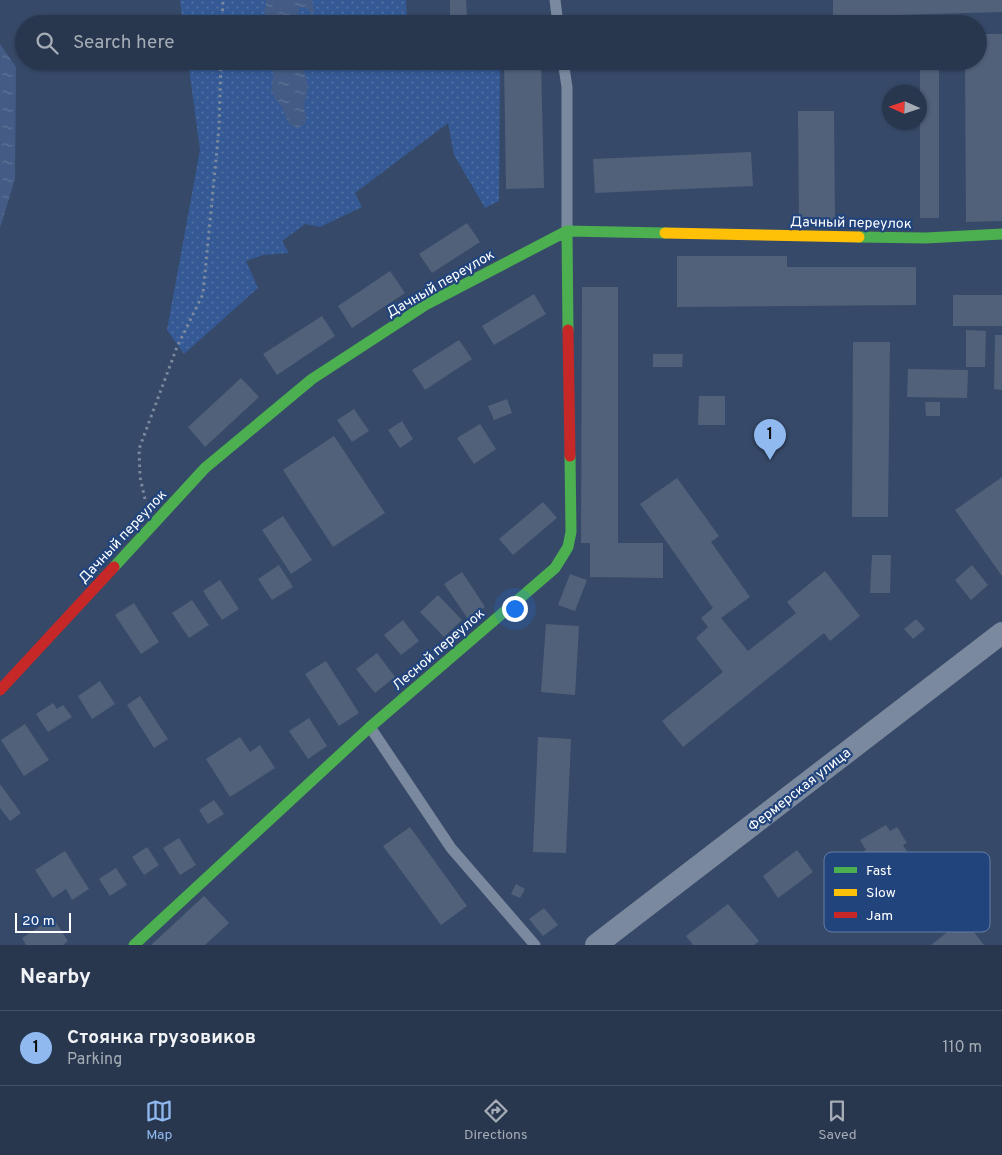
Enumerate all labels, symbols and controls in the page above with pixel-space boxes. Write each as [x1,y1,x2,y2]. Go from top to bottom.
search box [15,15,987,70]
icon: search [33,29,61,57]
text: Search here [73,31,175,55]
north arrow [882,85,927,130]
street label: Дачный переулок [790,214,912,233]
street label: Дачный переулок [384,247,498,322]
pin: 1 [754,419,786,460]
street label: Дачный переулок [75,487,171,587]
your location [502,596,528,622]
street label: Лесной переулок [389,606,489,695]
street label: Фермерская улица [745,745,855,836]
legend [824,852,990,932]
text: Fast [866,863,892,880]
text: Slow [866,885,896,902]
text: Jam [866,908,893,925]
scale bar [15,910,71,933]
text: 20 m [22,913,55,930]
text: Nearby [20,964,91,991]
text: Стоянка грузовиков [67,1026,256,1050]
text: 1 [33,1038,39,1058]
text: 110 m [942,1038,982,1058]
text: Parking [67,1050,122,1070]
tab: Map [145,1097,173,1144]
tab: Directions [464,1097,528,1144]
tab: Saved [818,1097,857,1144]

